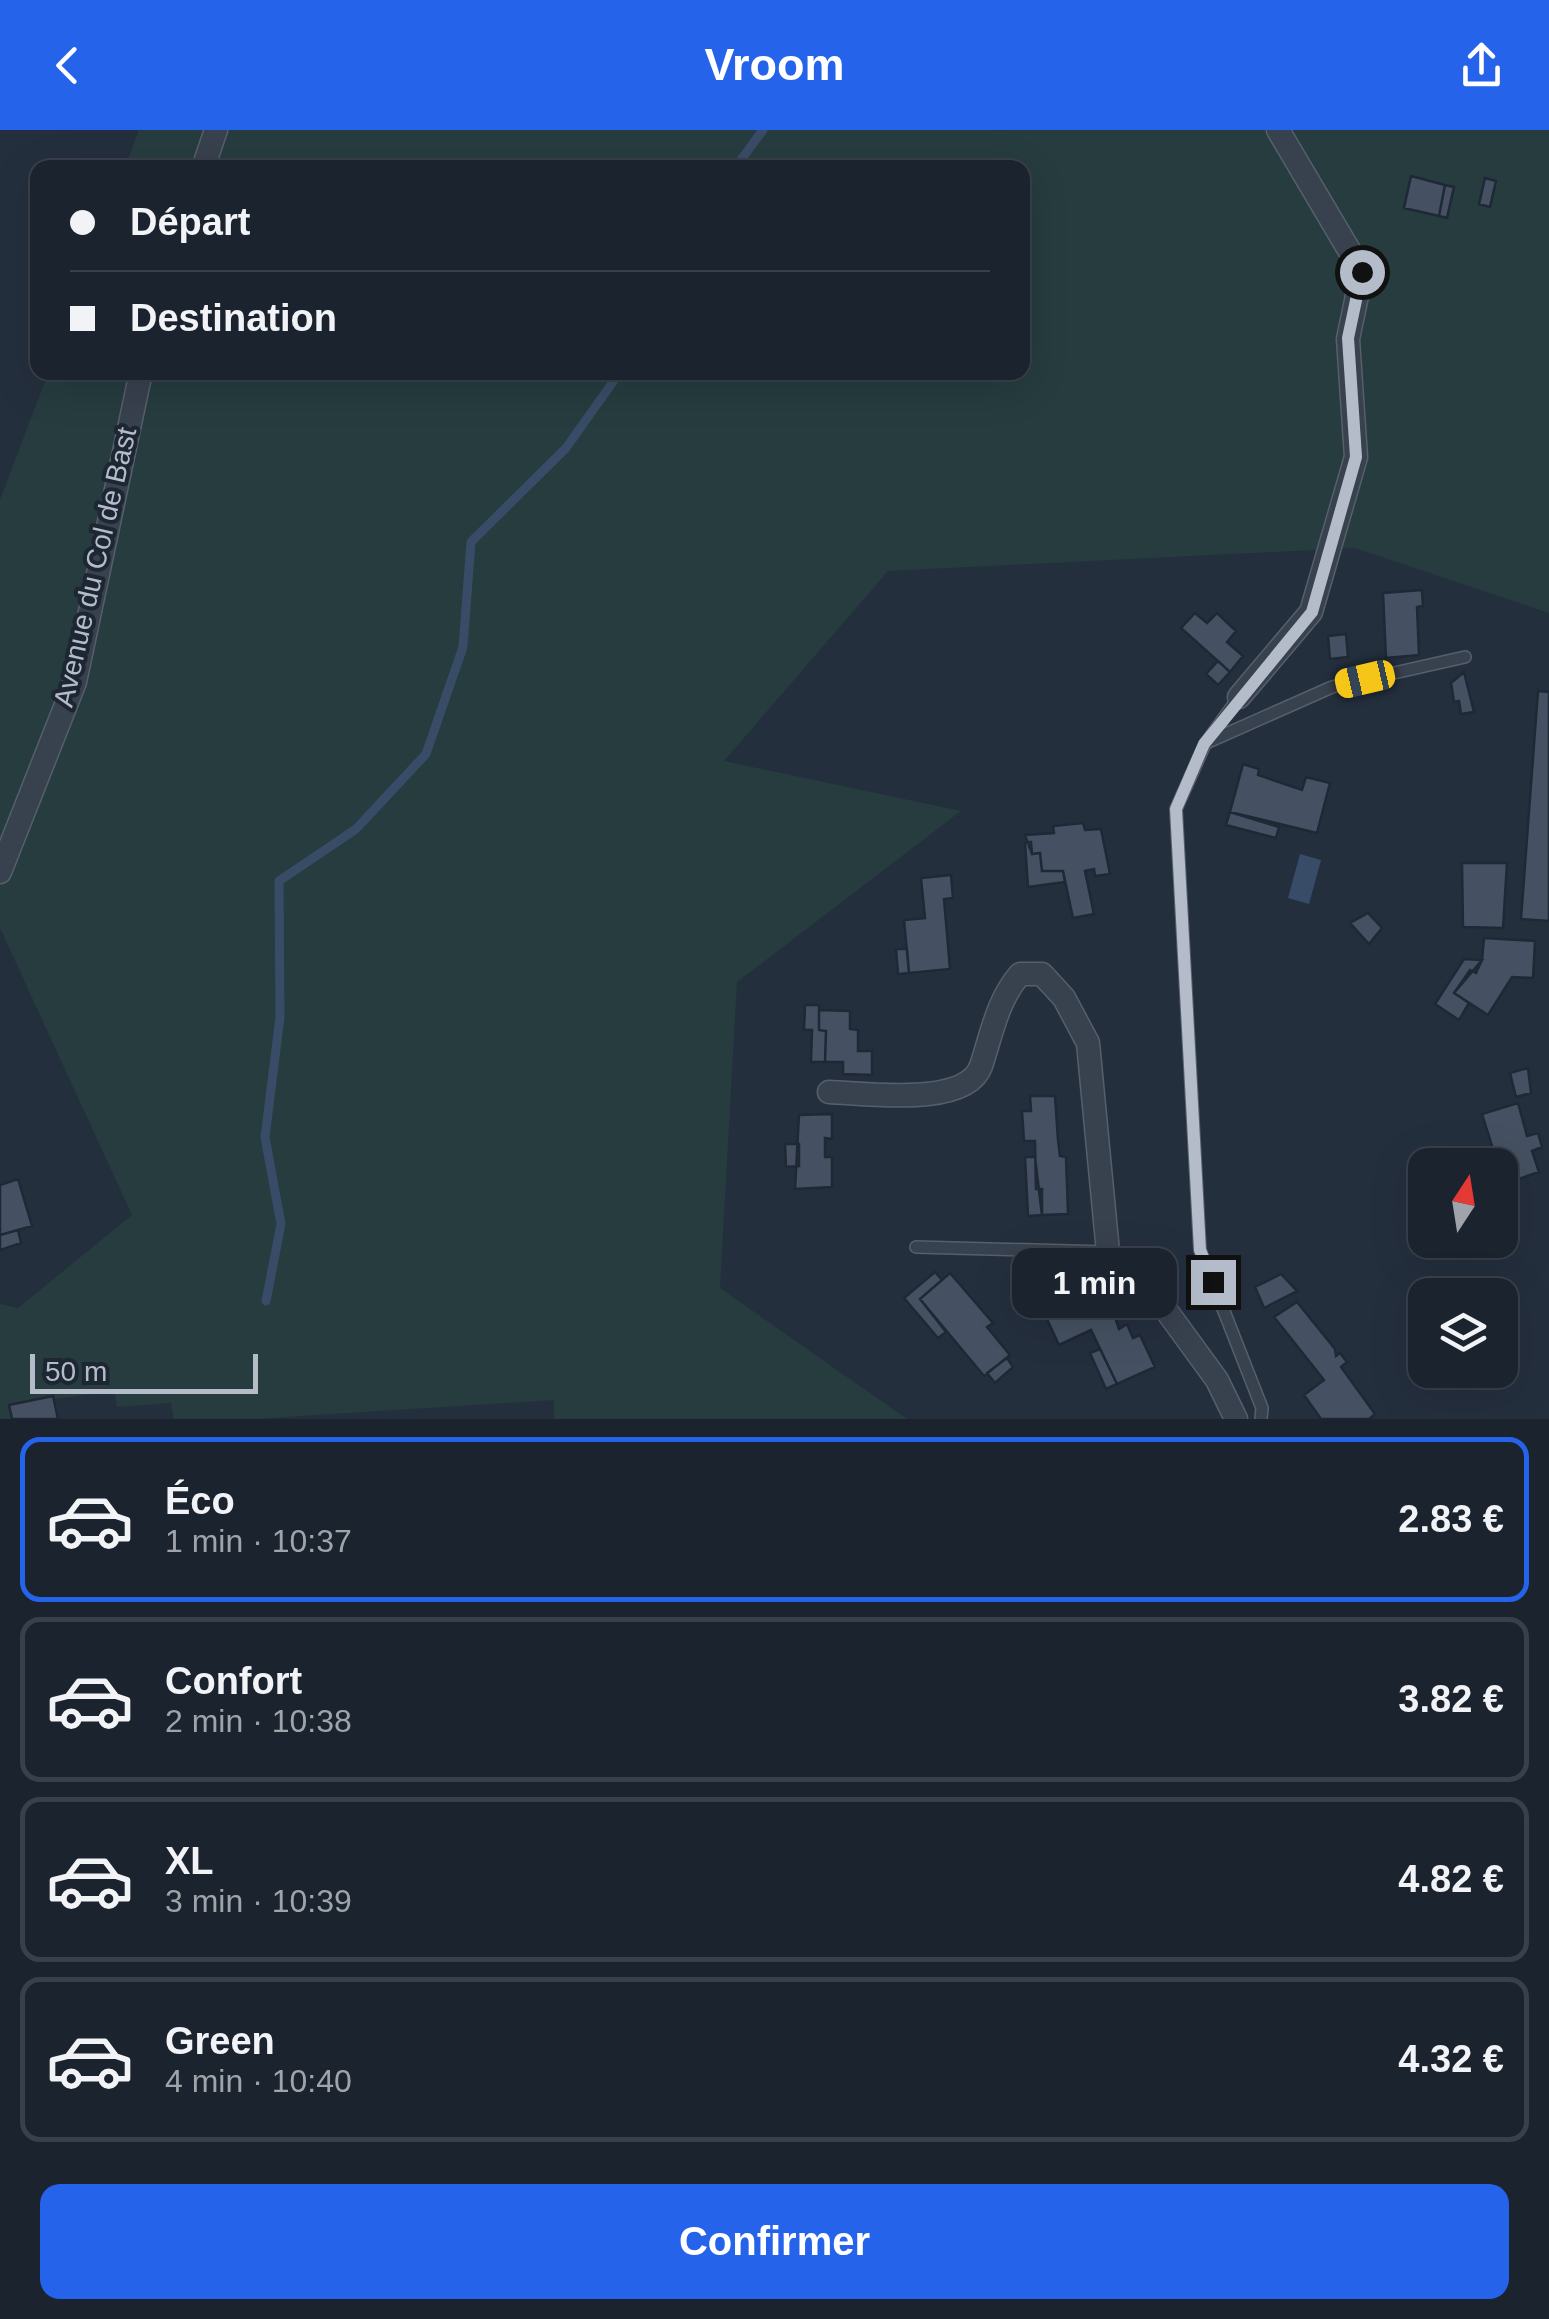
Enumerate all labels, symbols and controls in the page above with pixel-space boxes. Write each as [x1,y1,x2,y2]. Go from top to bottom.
icon: back [40,38,95,93]
icon: share [1454,38,1509,93]
text: Vroom [704,39,845,90]
text: Départ [130,201,250,243]
route start [1340,250,1385,295]
text: Destination [130,297,337,339]
street label: Avenue du Col de Bast [48,424,142,710]
car [1332,658,1398,700]
north arrow [1408,1148,1518,1258]
map controls [1408,1148,1518,1388]
callout: 1 min [1013,1247,1178,1317]
route end [1191,1260,1236,1305]
text: 1 min [1053,1265,1136,1301]
button: layers [1408,1278,1518,1388]
scale bar [30,1349,258,1394]
text: 50 m [45,1356,107,1387]
icon: car [45,1475,135,1565]
text: Éco [165,1480,235,1522]
text: 2.83 € [1398,1498,1504,1540]
text: 1 min · 10:37 [165,1523,352,1559]
icon: car [45,1655,135,1745]
text: Confort [165,1660,302,1702]
text: 3.82 € [1398,1678,1504,1720]
text: 2 min · 10:38 [165,1703,352,1739]
icon: car [45,1835,135,1925]
text: XL [165,1840,214,1882]
text: 4.82 € [1398,1858,1504,1900]
text: 3 min · 10:39 [165,1883,352,1919]
icon: car [45,2015,135,2105]
text: Green [165,2020,275,2062]
text: 4.32 € [1398,2038,1504,2080]
text: 4 min · 10:40 [165,2063,352,2099]
button: Confirmer [40,2184,1509,2299]

